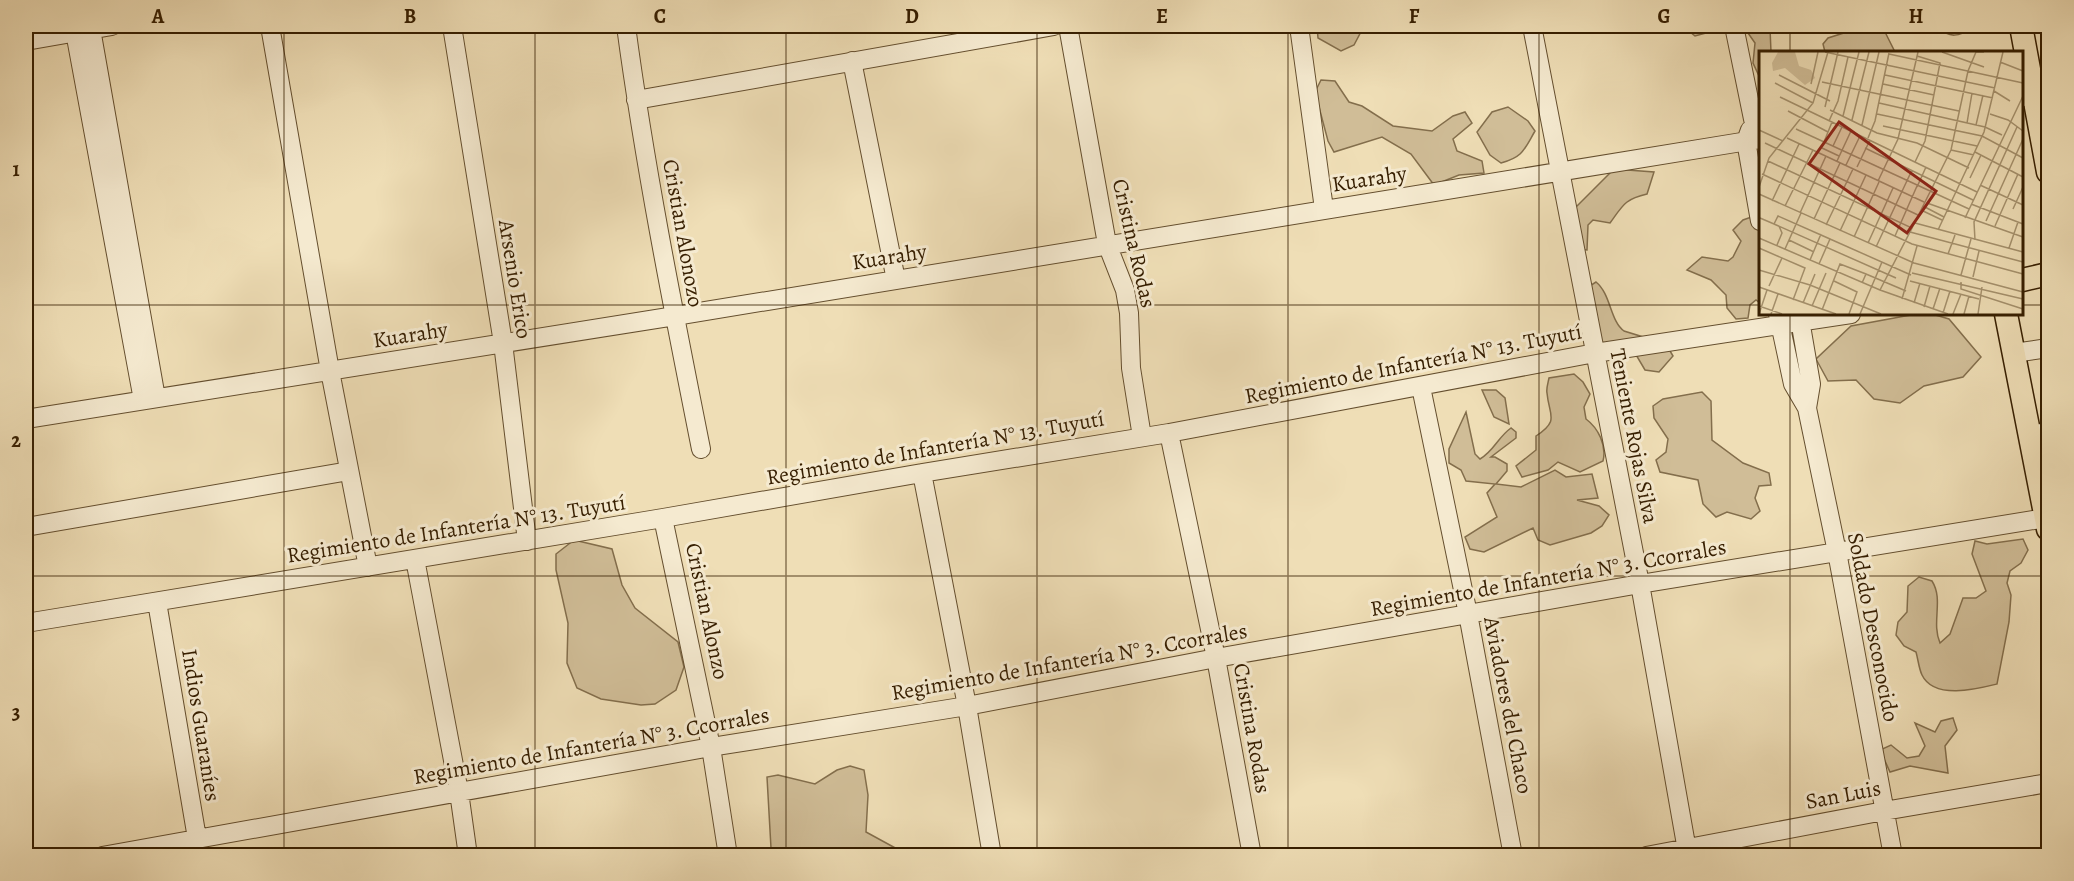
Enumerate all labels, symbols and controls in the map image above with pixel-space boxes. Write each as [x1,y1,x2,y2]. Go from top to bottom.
text: A [151,3,165,30]
text: B [404,3,416,30]
text: C [654,3,666,30]
text: D [905,3,919,30]
text: E [1156,3,1168,30]
text: F [1409,3,1420,30]
text: G [1657,3,1671,30]
text: H [1909,3,1924,30]
inset map [1759,51,2023,315]
text: 1 [12,156,20,183]
street label: Cristian Alonozo [655,157,711,310]
street label: Kuarahy [1330,158,1409,200]
street label: Cristina Rodas [1105,176,1163,311]
street label: Arsenio Erico [491,217,539,341]
street label: Kuarahy [850,236,929,278]
street label: Kuarahy [371,314,450,356]
street label: Regimiento de Infantería N° 13. Tuyutí [1242,317,1584,411]
street label: Teniente Rojas Silva [1602,346,1666,527]
street label: Regimiento de Infantería N° 13. Tuyutí [764,403,1107,493]
text: 2 [11,427,21,454]
street label: Regimiento de Infantería N° 13. Tuyutí [285,487,628,571]
street label: Soldado Desconocido [1840,530,1906,724]
street label: Regimiento de Infantería N° 3. Ccorrales [1368,532,1729,624]
street label: Cristian Alonzo [678,540,736,682]
street label: Aviadores del Chaco [1476,613,1540,796]
street label: Regimiento de Infantería N° 3. Ccorrales [889,616,1250,708]
street label: Indios Guaraníes [174,647,228,803]
street label: Cristina Rodas [1226,661,1278,796]
text: 3 [12,699,20,726]
street label: Regimiento de Infantería N° 3. Ccorrales [411,700,772,792]
street label: San Luis [1803,773,1883,817]

